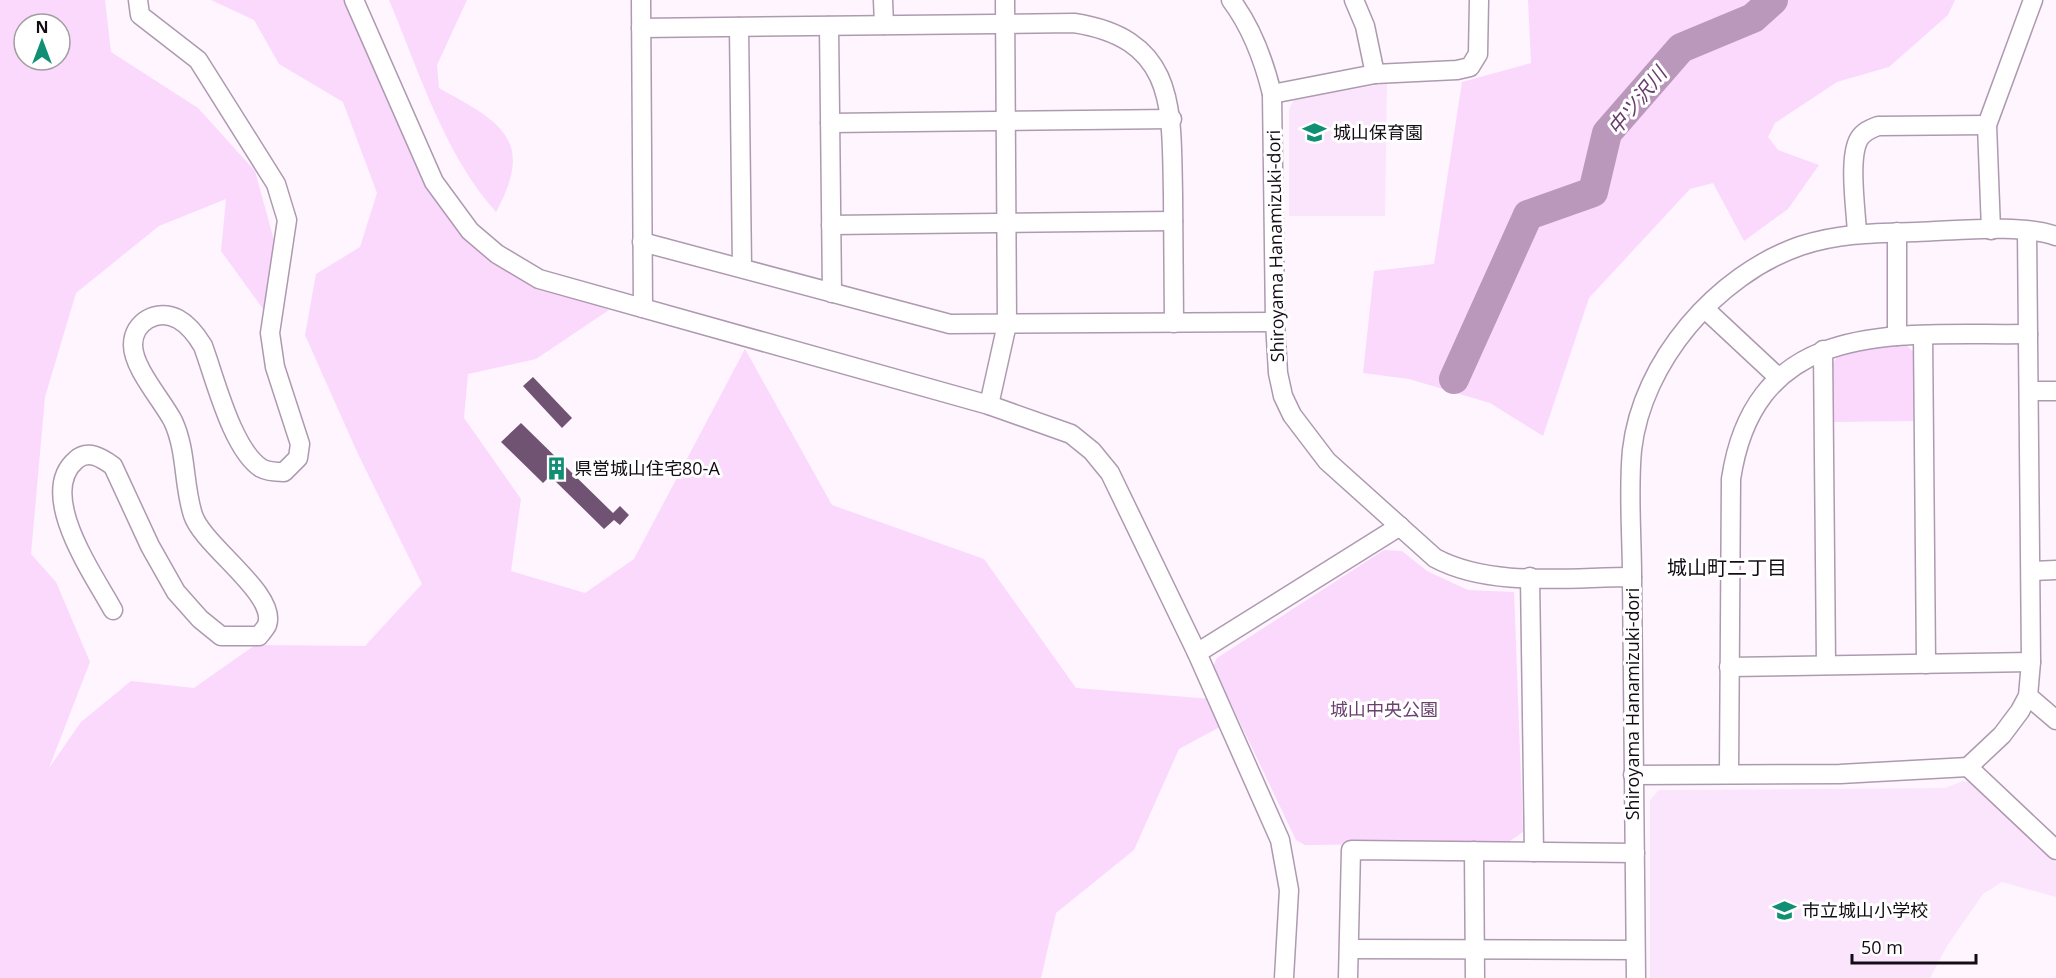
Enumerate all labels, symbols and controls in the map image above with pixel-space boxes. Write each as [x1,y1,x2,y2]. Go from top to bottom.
north arrow [12,12,72,72]
text: N [35,16,49,38]
water label: 中ツ沢川 [1601,60,1674,140]
school or university icon: 城山保育園 [1302,120,1328,146]
place label: 城山保育園 [1333,120,1423,144]
street label: Shiroyama Hanamizuki-dori [1261,130,1289,362]
building icon: 県営城山住宅80-A [543,456,569,482]
place label: 県営城山住宅80-A [574,456,720,480]
district label: 城山町二丁目 [1667,554,1787,581]
street label: Shiroyama Hanamizuki-dori [1620,588,1644,820]
park label: 城山中央公園 [1330,697,1438,721]
school or university icon: 市立城山小学校 [1771,898,1797,924]
place label: 市立城山小学校 [1802,898,1928,922]
scale bar [1852,927,1976,965]
text: 50 m [1861,935,1903,959]

